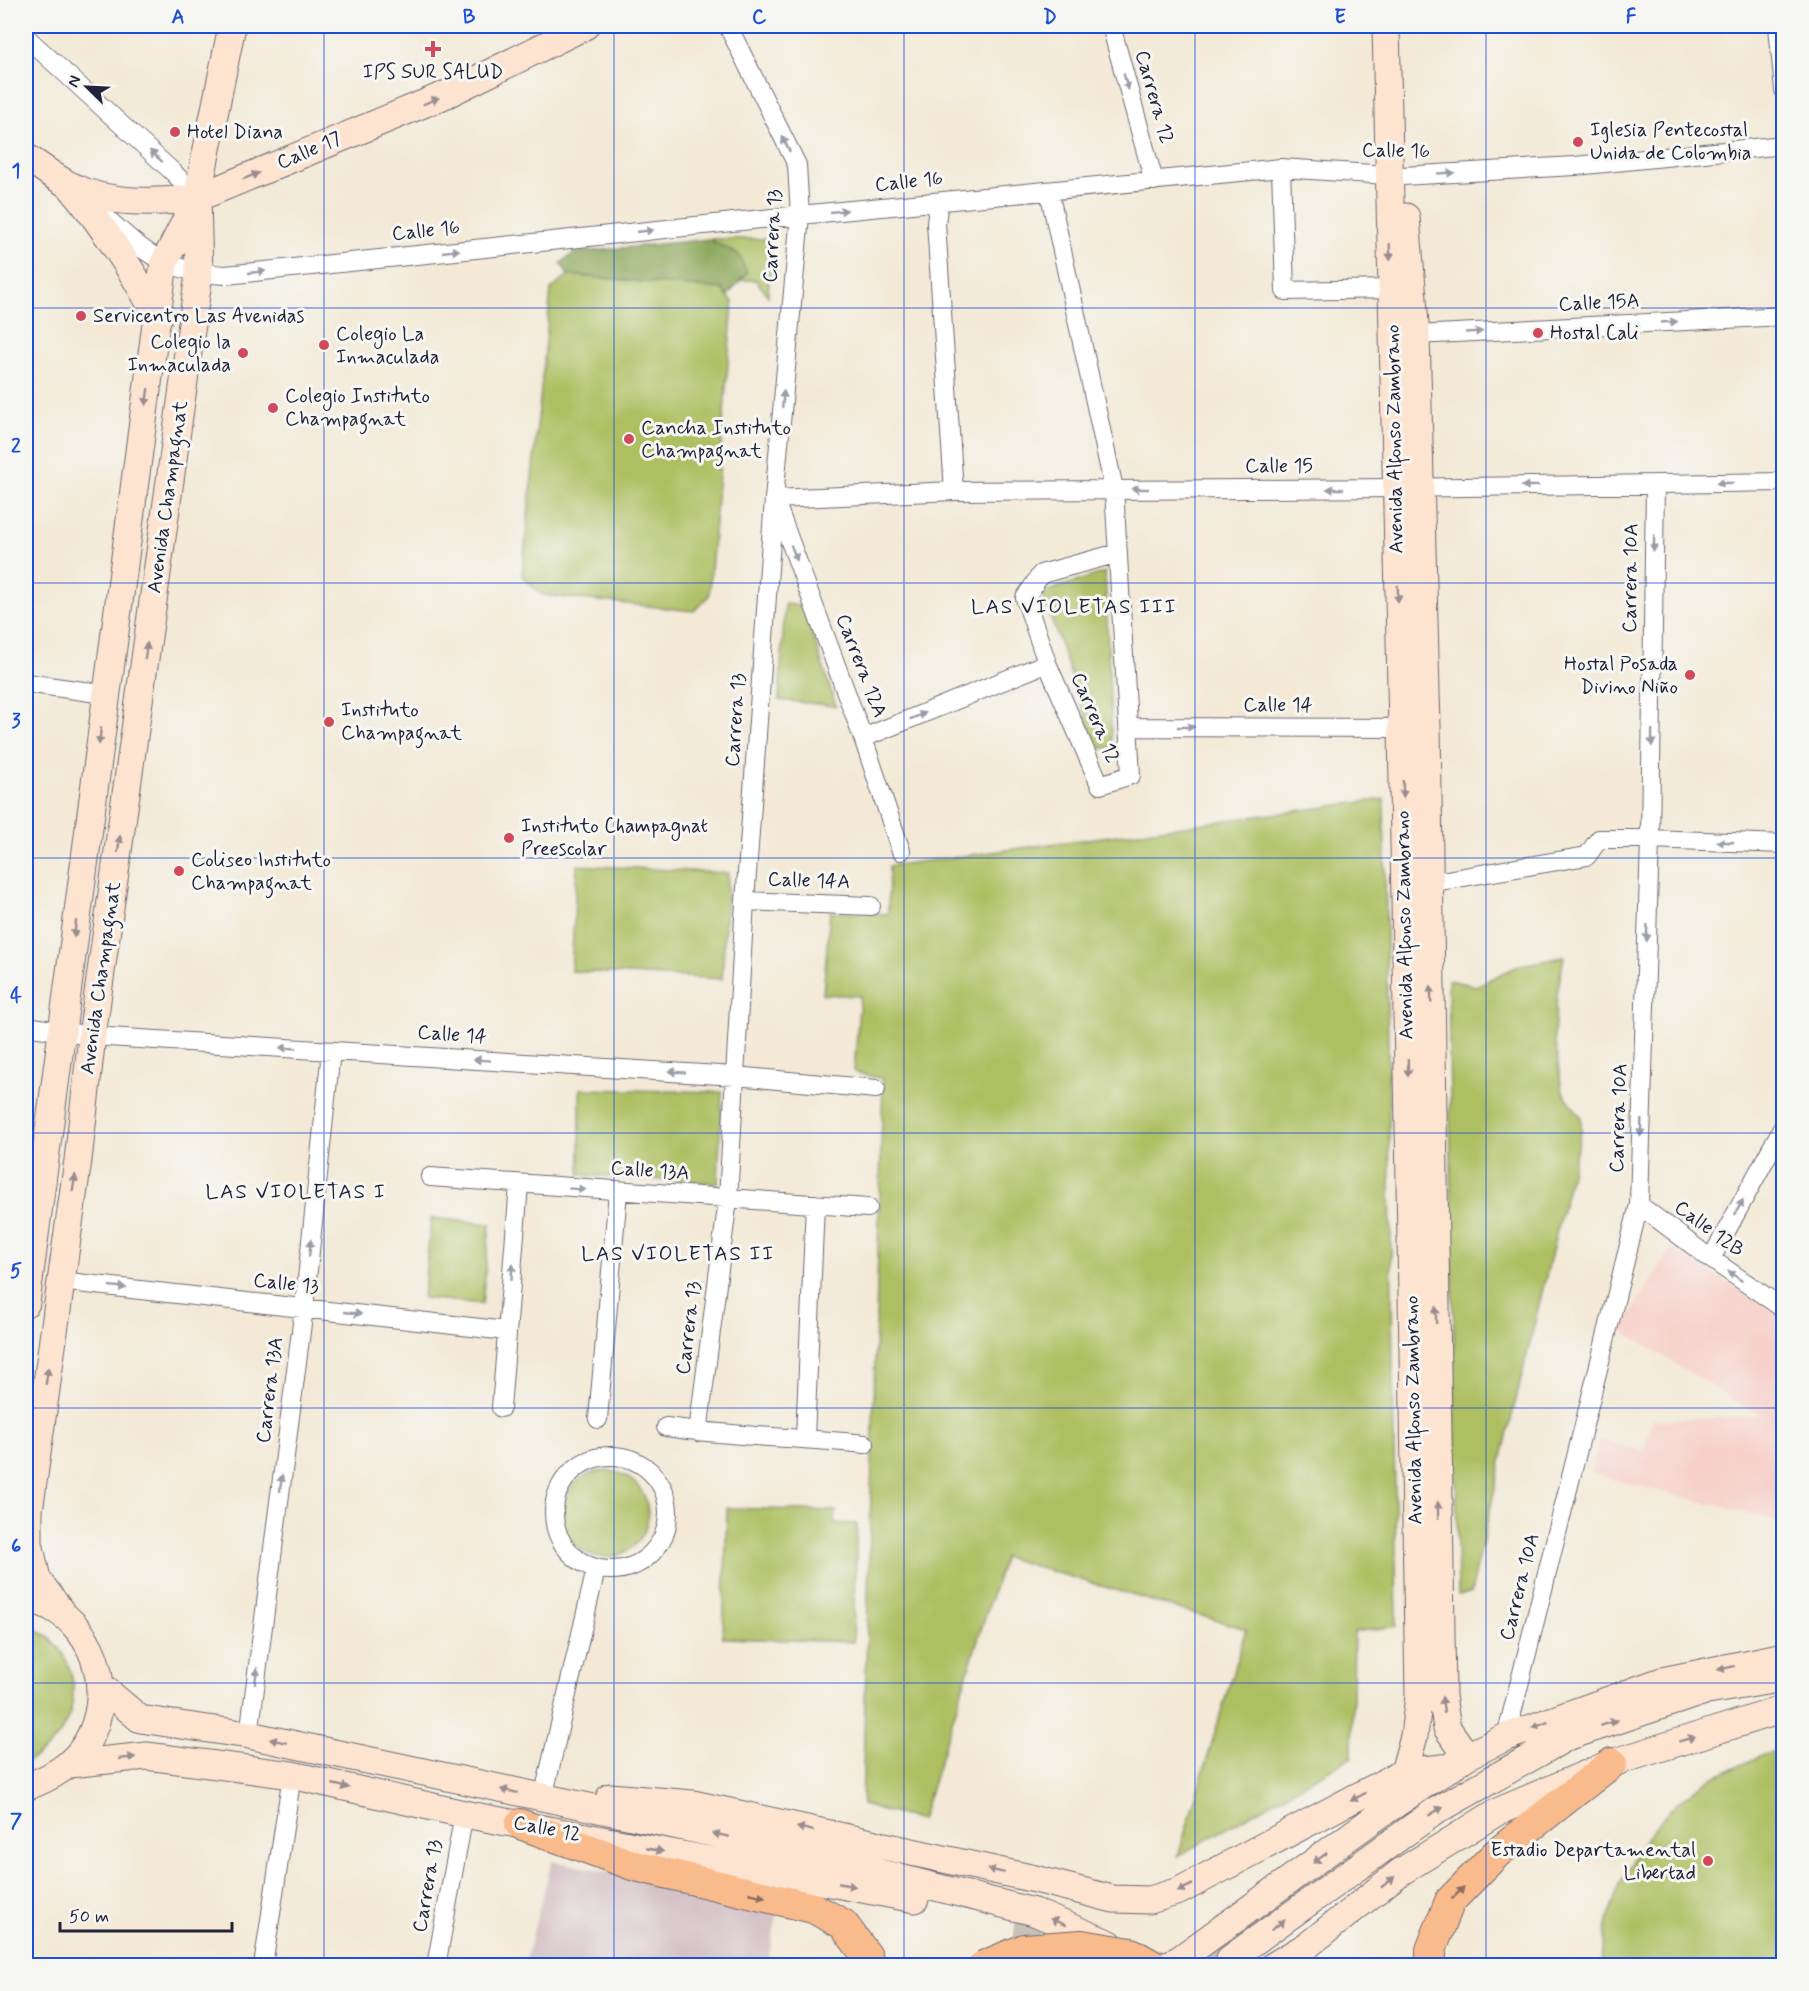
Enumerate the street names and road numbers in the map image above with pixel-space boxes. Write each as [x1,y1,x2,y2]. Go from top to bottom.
street label: Carrera 12 [1128,47,1180,147]
street label: Calle 17 [273,125,345,177]
street label: Calle 16 [1362,137,1430,165]
street label: Calle 16 [874,165,944,199]
street label: Carrera 13 [757,188,789,284]
street label: Calle 16 [391,214,461,248]
street label: Calle 15A [1558,287,1640,319]
street label: Avenida Alfonso Zambrano [1380,324,1412,554]
street label: Avenida Champagnat [141,399,197,595]
street label: Calle 15 [1245,453,1313,480]
street label: Carrera 10A [1617,523,1645,633]
street label: Carrera 12A [829,610,893,722]
street label: Carrera 12 [1064,669,1126,767]
street label: Carrera 13 [719,672,753,768]
street label: Calle 14 [1243,692,1313,719]
street label: Avenida Alfonso Zambrano [1390,810,1422,1040]
street label: Calle 14A [767,866,851,896]
street label: Avenida Champagnat [74,880,130,1076]
street label: Calle 14 [416,1019,488,1051]
street label: Carrera 10A [1604,1063,1634,1173]
street label: Calle 13A [610,1155,690,1187]
street label: Calle 12B [1668,1194,1750,1264]
street label: Calle 13 [252,1267,320,1301]
street label: Carrera 13 [670,1280,708,1376]
street label: Avenida Alfonso Zambrano [1399,1295,1431,1525]
street label: Carrera 13A [250,1335,290,1445]
street label: Carrera 10A [1494,1530,1546,1644]
street label: Calle 12 [511,1809,583,1849]
street label: Carrera 13 [407,1837,449,1935]

